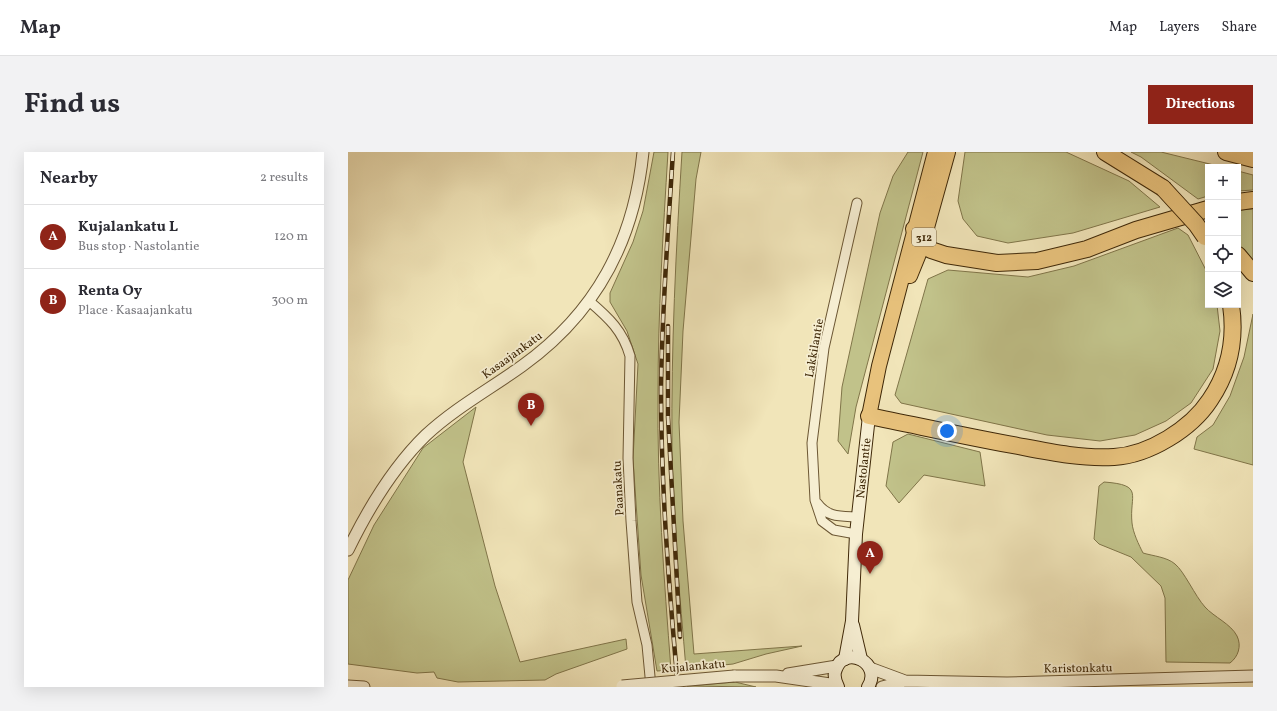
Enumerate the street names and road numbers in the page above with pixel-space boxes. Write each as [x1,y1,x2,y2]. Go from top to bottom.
road number: 312 [912,228,936,246]
street label: Lakkilantie [802,317,828,379]
street label: Kasaajankatu [479,328,546,383]
street label: Nastolantie [853,437,876,499]
street label: Paanakatu [610,460,628,516]
street label: Kujalankatu [660,656,726,678]
street label: Karistonkatu [1043,660,1113,678]

